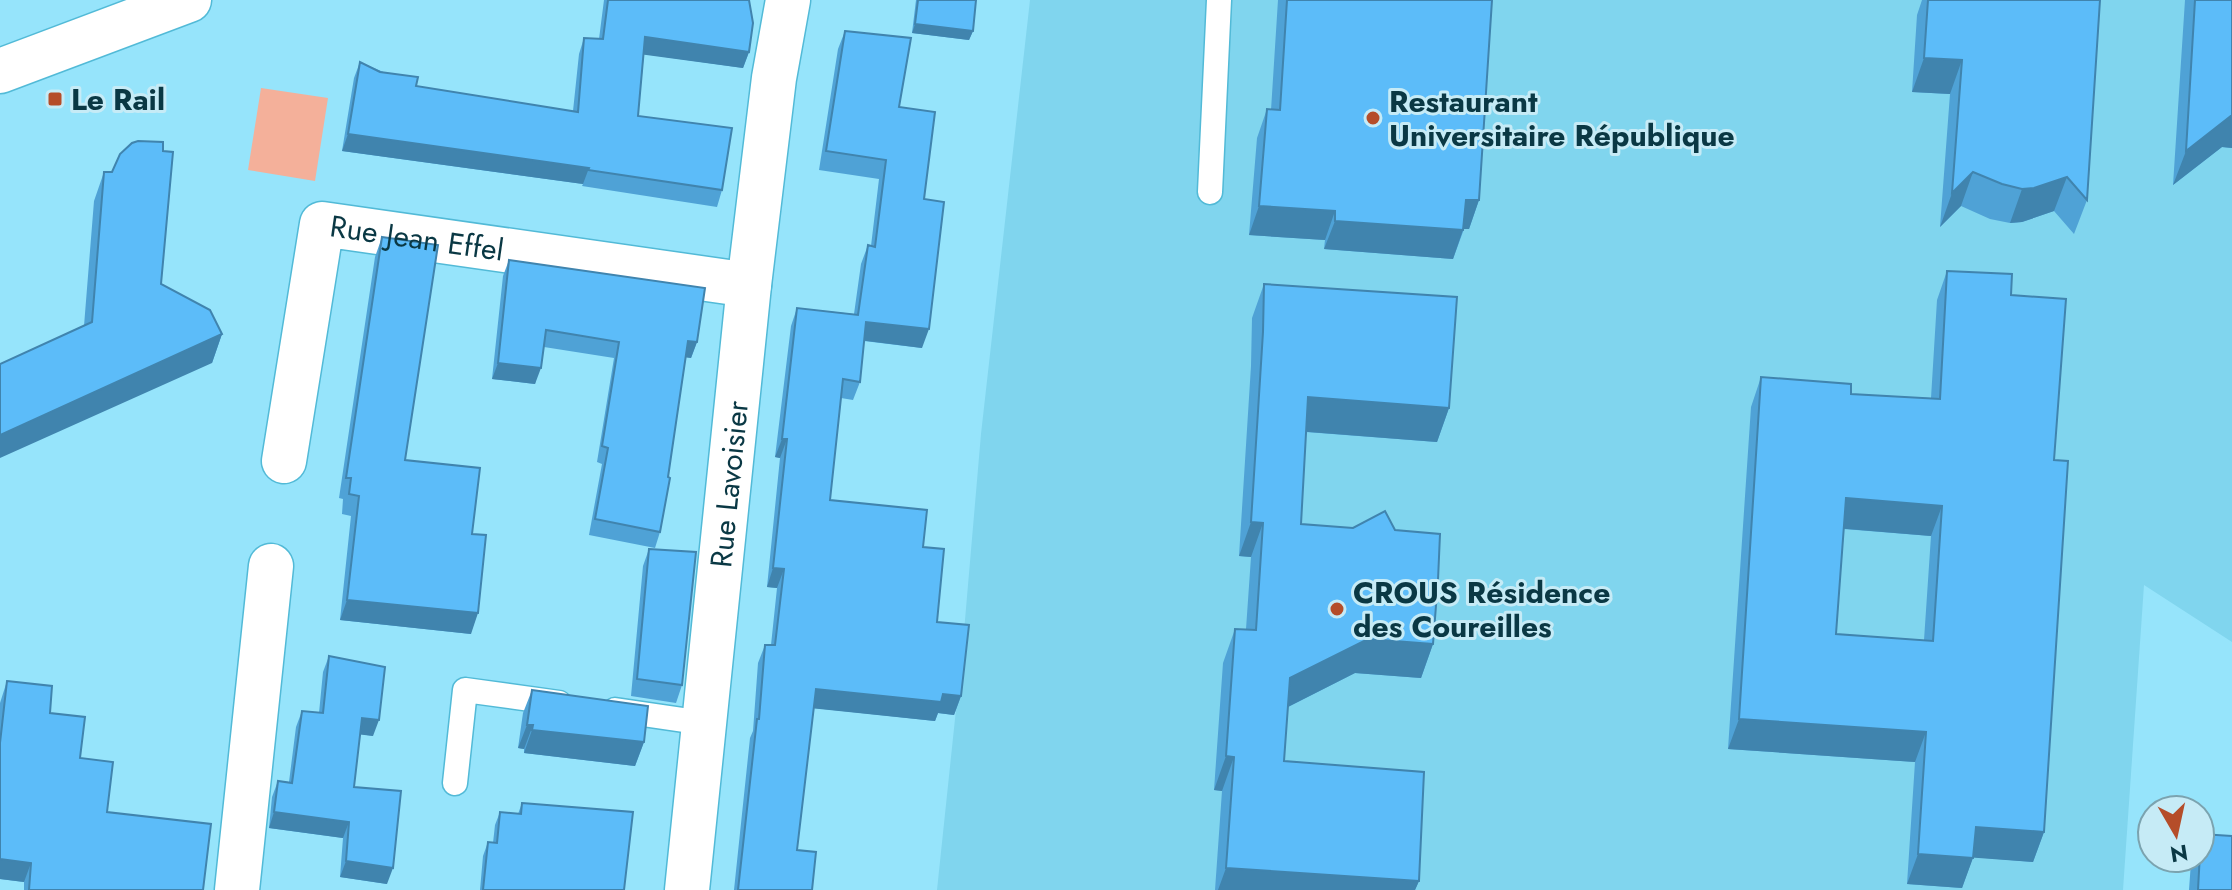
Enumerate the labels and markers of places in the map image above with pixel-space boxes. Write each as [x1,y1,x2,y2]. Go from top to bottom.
place label: Le Rail [71,78,165,121]
place label: Restaurant Universitaire République [1389,80,1735,157]
marker: Le Rail [46,90,64,108]
marker: Restaurant Universitaire République [1364,109,1382,127]
place label: CROUS Résidence des Coureilles [1353,571,1610,648]
marker: CROUS Résidence des Coureilles [1328,600,1346,618]

